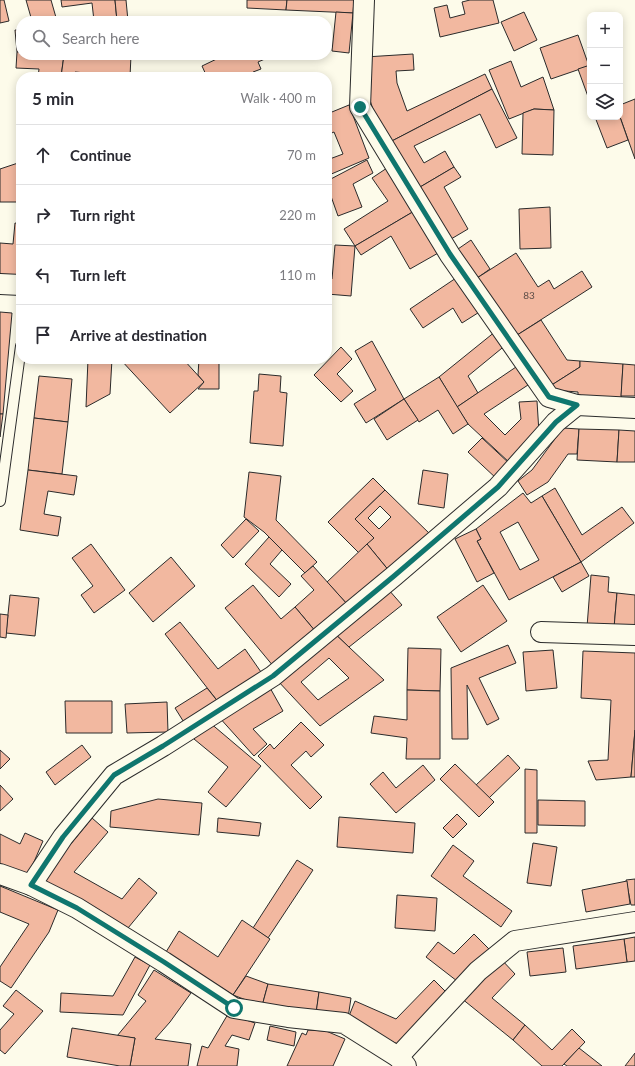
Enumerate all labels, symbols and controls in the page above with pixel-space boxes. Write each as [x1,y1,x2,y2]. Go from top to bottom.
map controls [587,12,623,120]
button: + [587,12,623,48]
search box [16,16,332,60]
icon: search [30,27,52,49]
text: Search here [62,29,139,47]
button: − [587,48,623,84]
button: layers [587,84,623,120]
text: 5 min [32,88,74,109]
text: Walk · 400 m [240,90,316,106]
route end [351,98,369,116]
icon: ahead [32,144,54,166]
text: Continue [70,146,131,164]
text: 70 m [287,147,316,163]
icon: right [32,204,54,226]
text: Turn right [70,206,135,224]
text: 220 m [279,207,316,223]
icon: left [32,264,54,286]
text: Turn left [70,266,126,284]
text: 110 m [279,267,316,283]
house number: 83 [523,289,535,301]
icon: arrive [32,324,54,346]
text: Arrive at destination [70,326,207,344]
route start [225,999,243,1017]

